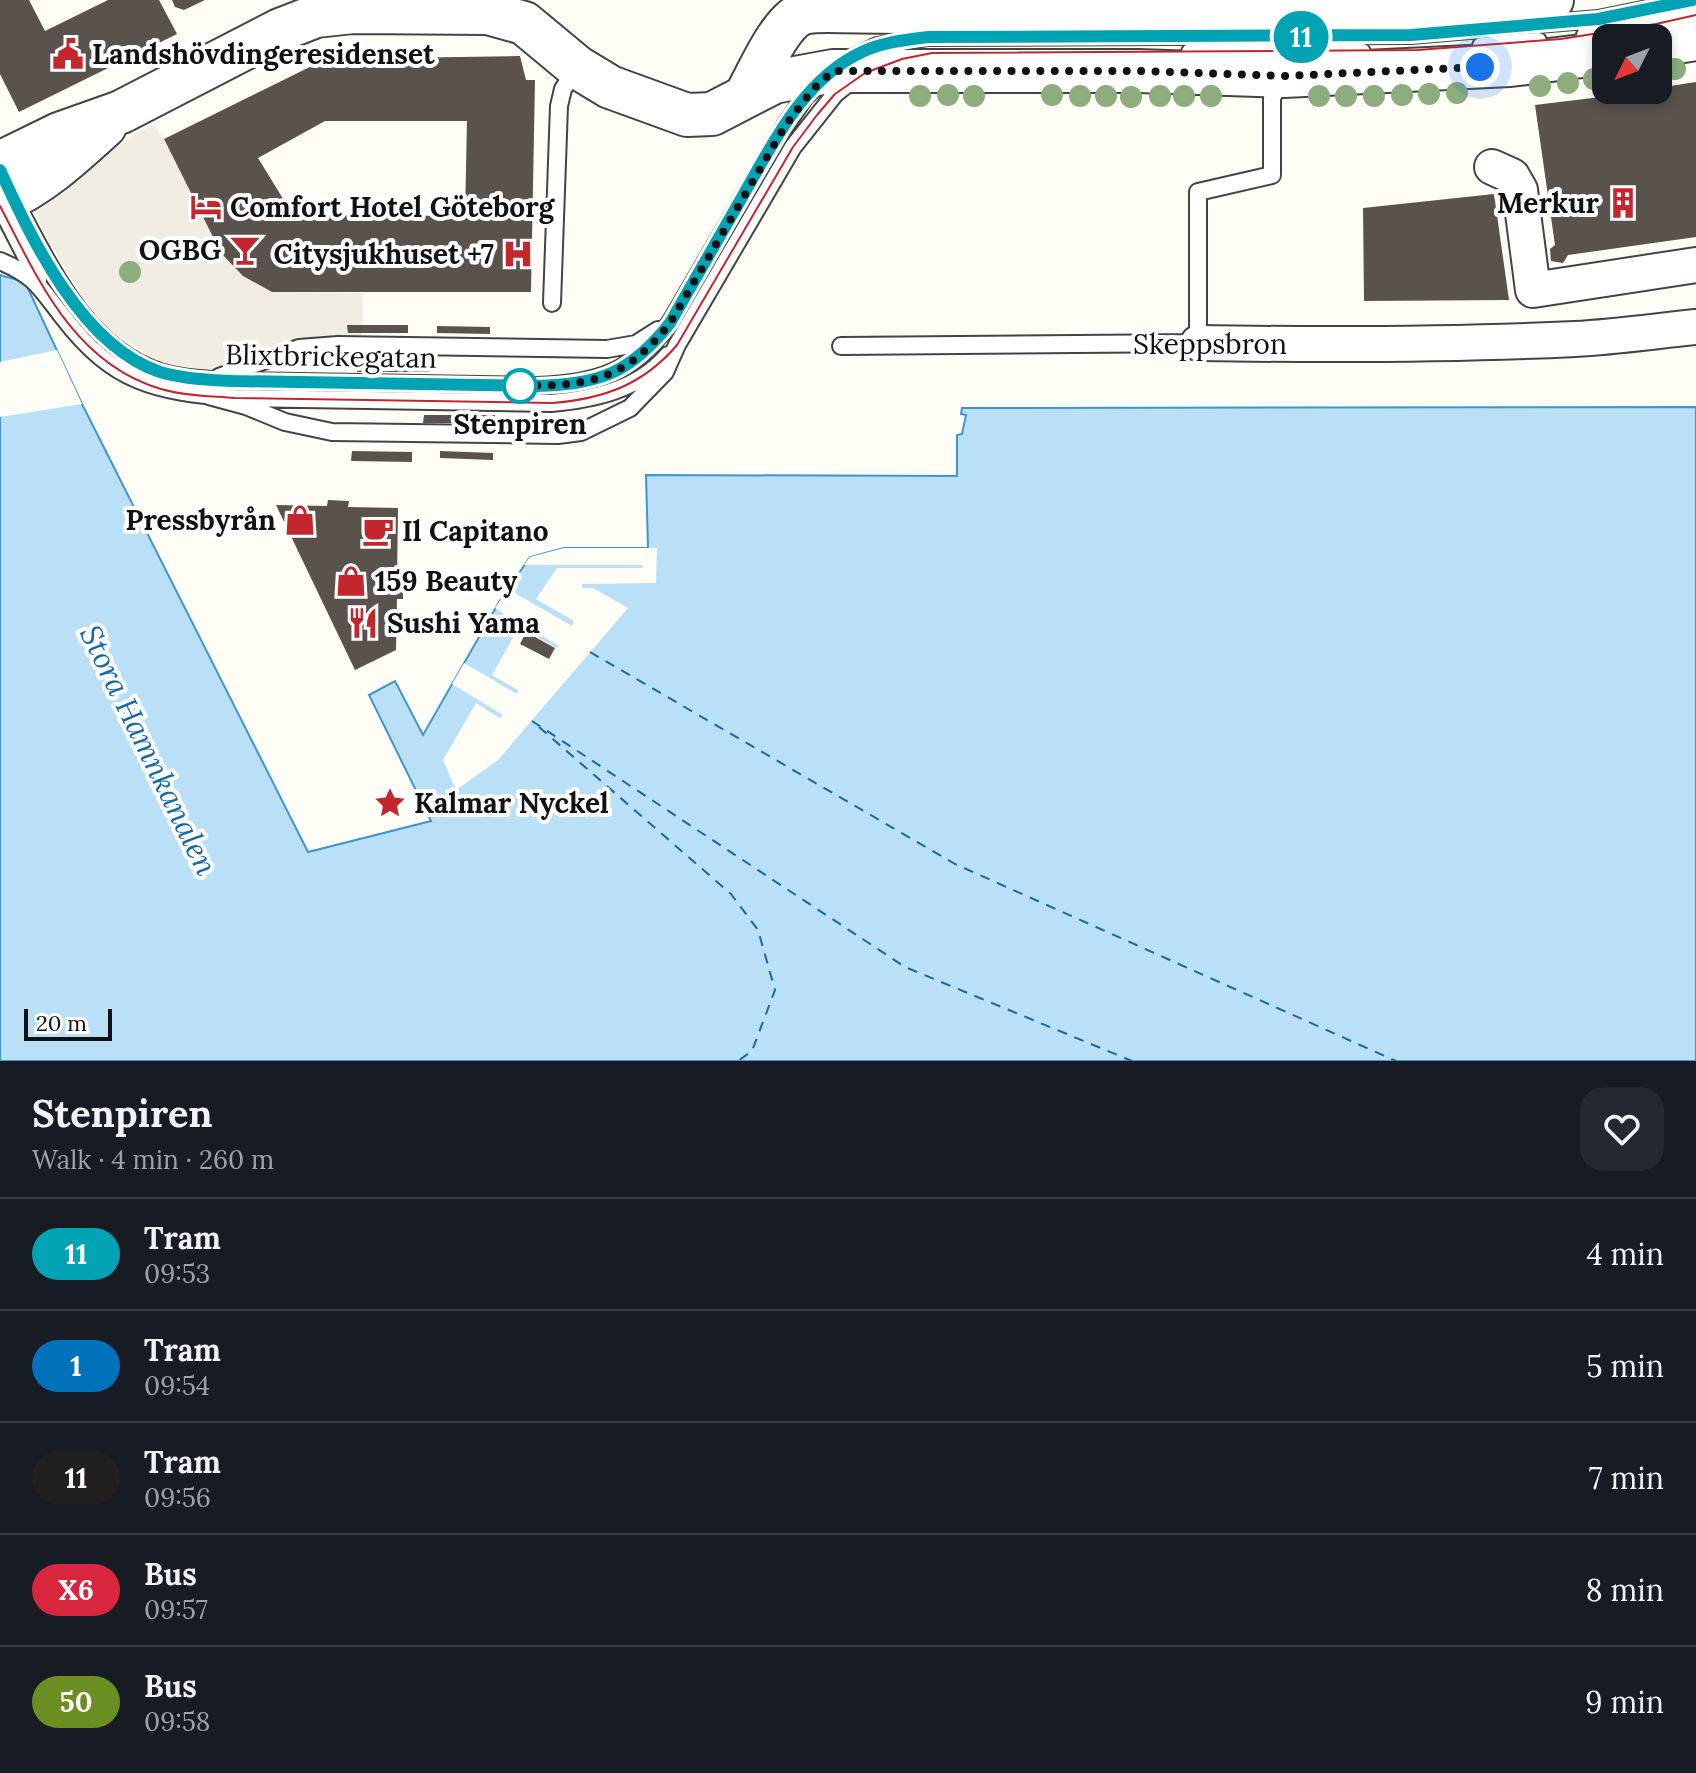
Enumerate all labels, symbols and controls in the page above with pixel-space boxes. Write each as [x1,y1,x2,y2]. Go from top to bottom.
line badge: 11 [1265,11,1337,63]
text: 11 [1290,19,1312,55]
north arrow [1592,24,1672,104]
map controls [1592,24,1672,104]
place label: Landshövdingeresidenset [92,36,435,72]
public building icon: Landshövdingeresidenset [51,37,85,71]
your location [1460,47,1500,87]
place label: Merkur [1497,185,1600,221]
building icon: Merkur [1606,186,1640,220]
place label: Comfort Hotel Göteborg [230,189,555,225]
hotel icon: Comfort Hotel Göteborg [189,190,223,224]
place label: OGBG [139,232,221,268]
bar icon: OGBG [228,233,262,267]
place label: Citysjukhuset +7 [274,236,494,272]
hospital icon: Citysjukhuset +7 [501,237,535,271]
street label: Skeppsbron [1133,326,1287,362]
street label: Blixtbrickegatan [225,336,437,376]
marker: Stenpiren [503,369,537,403]
place label: Stenpiren [453,406,587,442]
place label: Pressbyrån [126,502,276,538]
shop icon: Pressbyrån [283,503,317,537]
place label: Il Capitano [402,513,549,549]
cafe icon: Il Capitano [361,514,395,548]
place label: 159 Beauty [375,563,518,599]
shop icon: 159 Beauty [334,564,368,598]
place label: Sushi Yama [387,605,540,641]
restaurant icon: Sushi Yama [346,606,380,640]
water label: Stora Hamnkanalen [72,619,226,882]
place label: Kalmar Nyckel [414,785,609,821]
place icon: Kalmar Nyckel [373,786,407,820]
scale bar [24,1005,112,1041]
text: 20 m [36,1009,87,1037]
button: heart [1580,1087,1664,1171]
text: Stenpiren [32,1089,213,1137]
text: Walk · 4 min · 260 m [32,1143,274,1176]
text: Tram [144,1219,221,1257]
text: 4 min [1586,1235,1664,1273]
text: 11 [65,1236,87,1272]
text: 09:53 [144,1257,210,1290]
text: Tram [144,1331,221,1369]
text: 5 min [1586,1347,1664,1385]
text: 1 [70,1348,82,1384]
text: 09:54 [144,1369,210,1402]
text: Tram [144,1443,221,1481]
text: 7 min [1589,1459,1664,1497]
text: 11 [65,1460,87,1496]
text: 09:56 [144,1481,211,1514]
text: Bus [144,1555,197,1593]
text: 8 min [1586,1571,1664,1609]
text: X6 [58,1572,94,1608]
text: 09:57 [144,1593,208,1626]
text: Bus [144,1667,197,1705]
text: 9 min [1585,1683,1664,1721]
text: 50 [60,1684,92,1720]
text: 09:58 [144,1705,210,1738]

